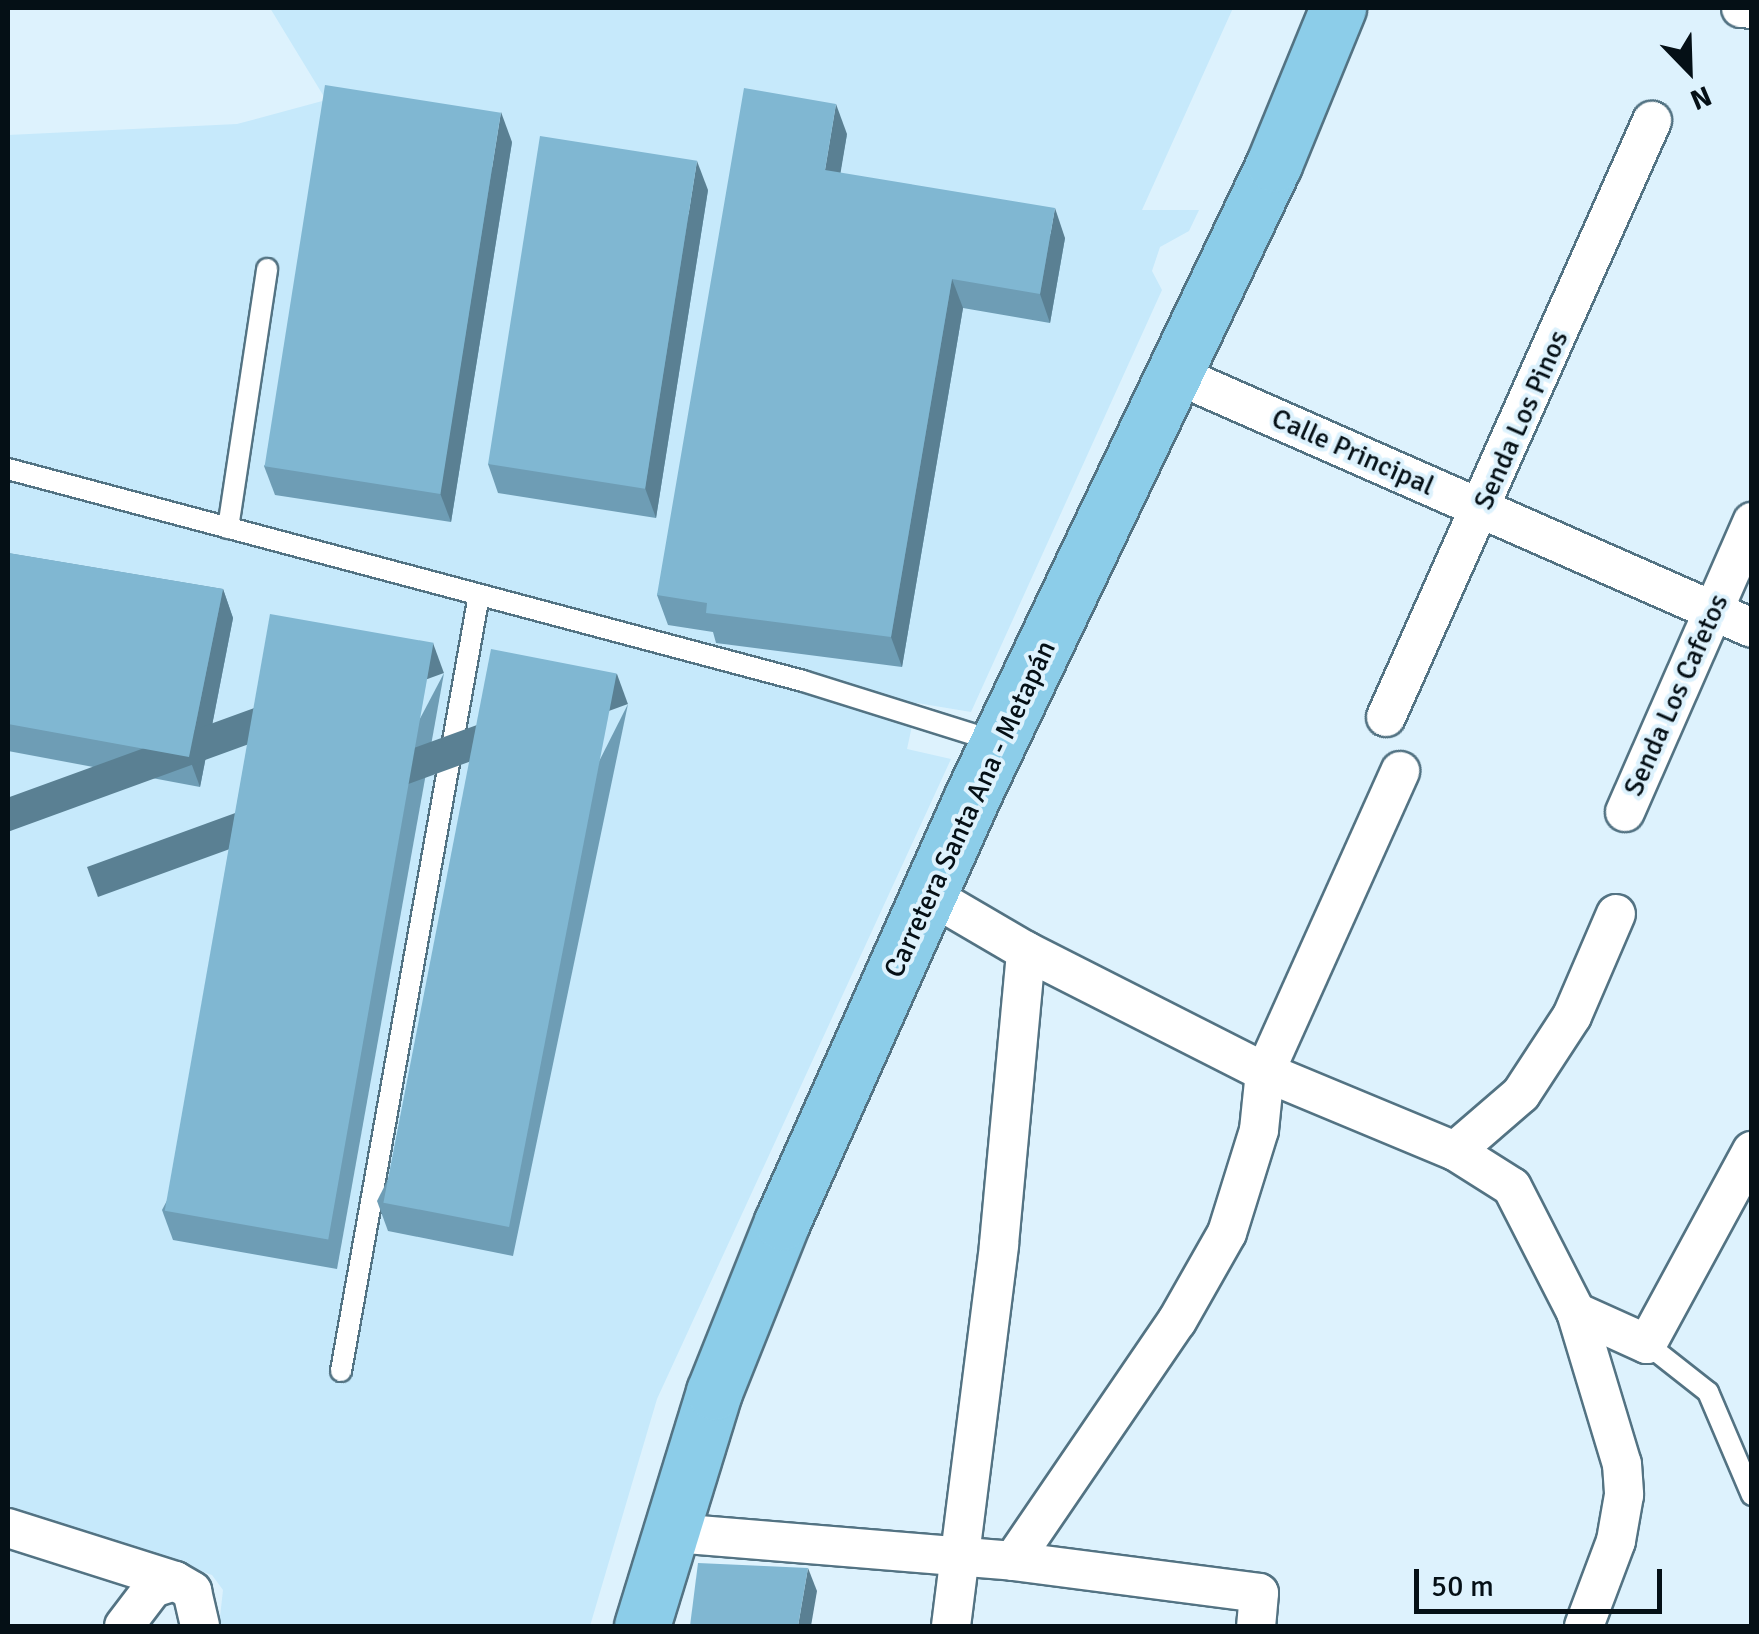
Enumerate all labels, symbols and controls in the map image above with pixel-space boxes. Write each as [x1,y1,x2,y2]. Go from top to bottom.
north arrow [1639,20,1739,120]
text: N [1685,78,1716,117]
street label: Senda Los Pinos [1467,325,1575,515]
street label: Calle Principal [1267,401,1439,503]
street label: Senda Los Cafetos [1616,589,1736,801]
street label: Carretera Santa Ana - Metapán [877,635,1063,983]
scale bar [1419,1549,1666,1611]
text: 50 m [1431,1568,1494,1605]

